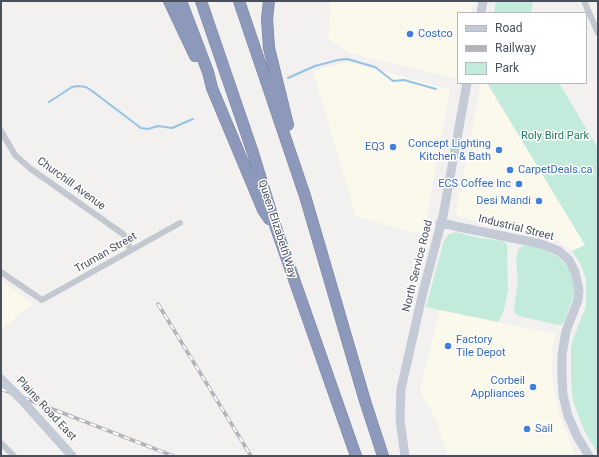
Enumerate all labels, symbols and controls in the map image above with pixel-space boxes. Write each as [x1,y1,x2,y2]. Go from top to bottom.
legend [457,12,587,84]
text: Road [495,21,523,35]
place label: Costco [418,27,453,41]
marker: Costco [405,29,415,39]
text: Railway [495,41,536,55]
text: Park [495,61,519,75]
park label: Roly Bird Park [521,129,589,143]
place label: Concept Lighting Kitchen & Bath [408,137,491,163]
place label: EQ3 [365,140,385,154]
marker: EQ3 [388,142,398,152]
marker: Concept Lighting Kitchen & Bath [494,145,504,155]
street label: Churchill Avenue [34,155,108,213]
place label: CarpetDeals.ca [518,163,593,177]
marker: CarpetDeals.ca [505,165,515,175]
place label: ECS Coffee Inc [438,177,511,191]
street label: Queen Elizabeth Way [255,178,299,280]
marker: ECS Coffee Inc [514,179,524,189]
place label: Desi Mandi [476,194,531,208]
marker: Desi Mandi [534,196,544,206]
street label: Industrial Street [477,212,555,244]
street label: North Service Road [400,219,436,313]
street label: Truman Street [73,230,139,276]
place label: Factory Tile Depot [456,333,506,359]
marker: Factory Tile Depot [443,341,453,351]
street label: Plains Road East [13,374,79,444]
place label: Corbeil Appliances [471,374,525,400]
marker: Corbeil Appliances [528,382,538,392]
place label: Sail [535,422,553,436]
marker: Sail [522,424,532,434]

